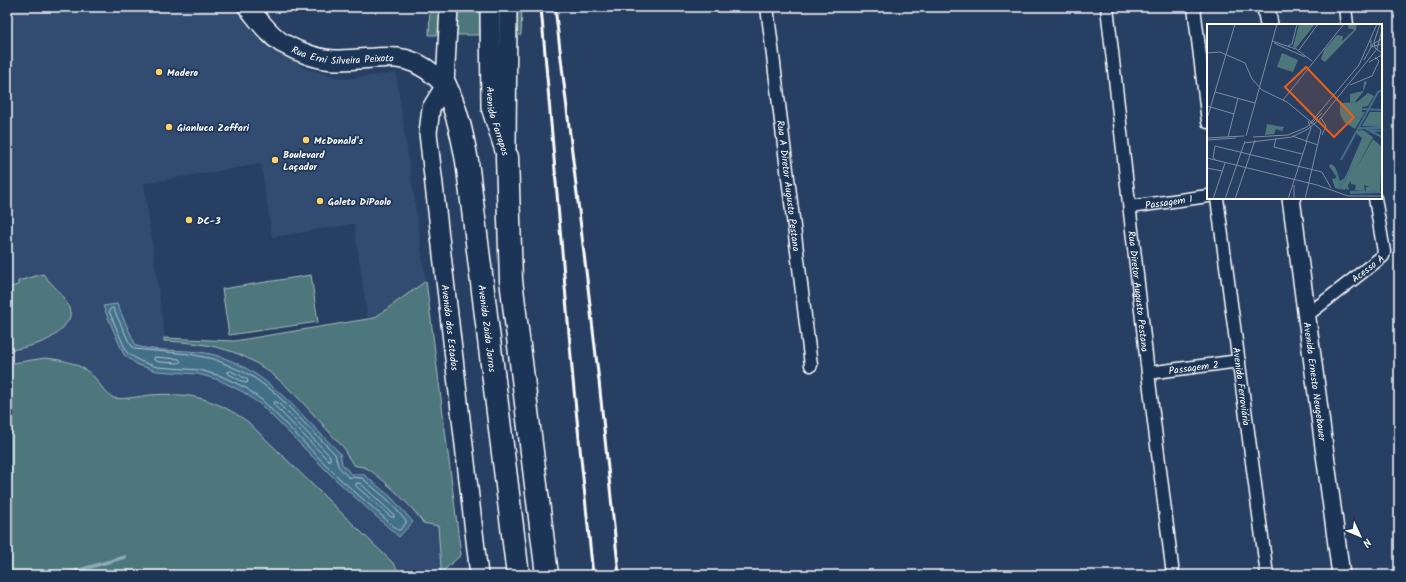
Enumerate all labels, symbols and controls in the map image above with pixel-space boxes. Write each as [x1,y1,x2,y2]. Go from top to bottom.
inset map [1207,24,1382,199]
street label: Rua Erni Silveira Peixoto [289,42,395,69]
place label: Madero [167,65,199,81]
marker: Madero [154,67,164,77]
street label: Avenida Farrapos [482,86,513,159]
street label: Rua A Diretor Augusto Pestana [772,119,804,252]
place label: Gianluca Zaffari [177,120,250,136]
marker: Gianluca Zaffari [164,122,174,132]
place label: McDonald's [314,133,364,149]
marker: McDonald's [301,135,311,145]
place label: Boulevard Laçador [283,147,325,175]
marker: Boulevard Laçador [270,155,280,165]
street label: Passagem 1 [1144,191,1194,214]
place label: Galeto DiPaolo [328,194,392,210]
marker: Galeto DiPaolo [315,196,325,206]
place label: DC-3 [197,213,221,229]
marker: DC-3 [184,215,194,225]
street label: Rua Diretor Augusto Pestana [1123,230,1153,353]
street label: Acesso A [1348,251,1388,287]
street label: Avenida dos Estados [437,284,462,372]
street label: Avenida Zaida Jarros [473,284,500,374]
street label: Avenida Ernesto Neugebauer [1299,321,1330,443]
street label: Avenida Ferroviária [1228,346,1254,427]
street label: Passagem 2 [1168,357,1220,379]
north arrow [1340,516,1380,556]
text: N [1358,533,1375,551]

